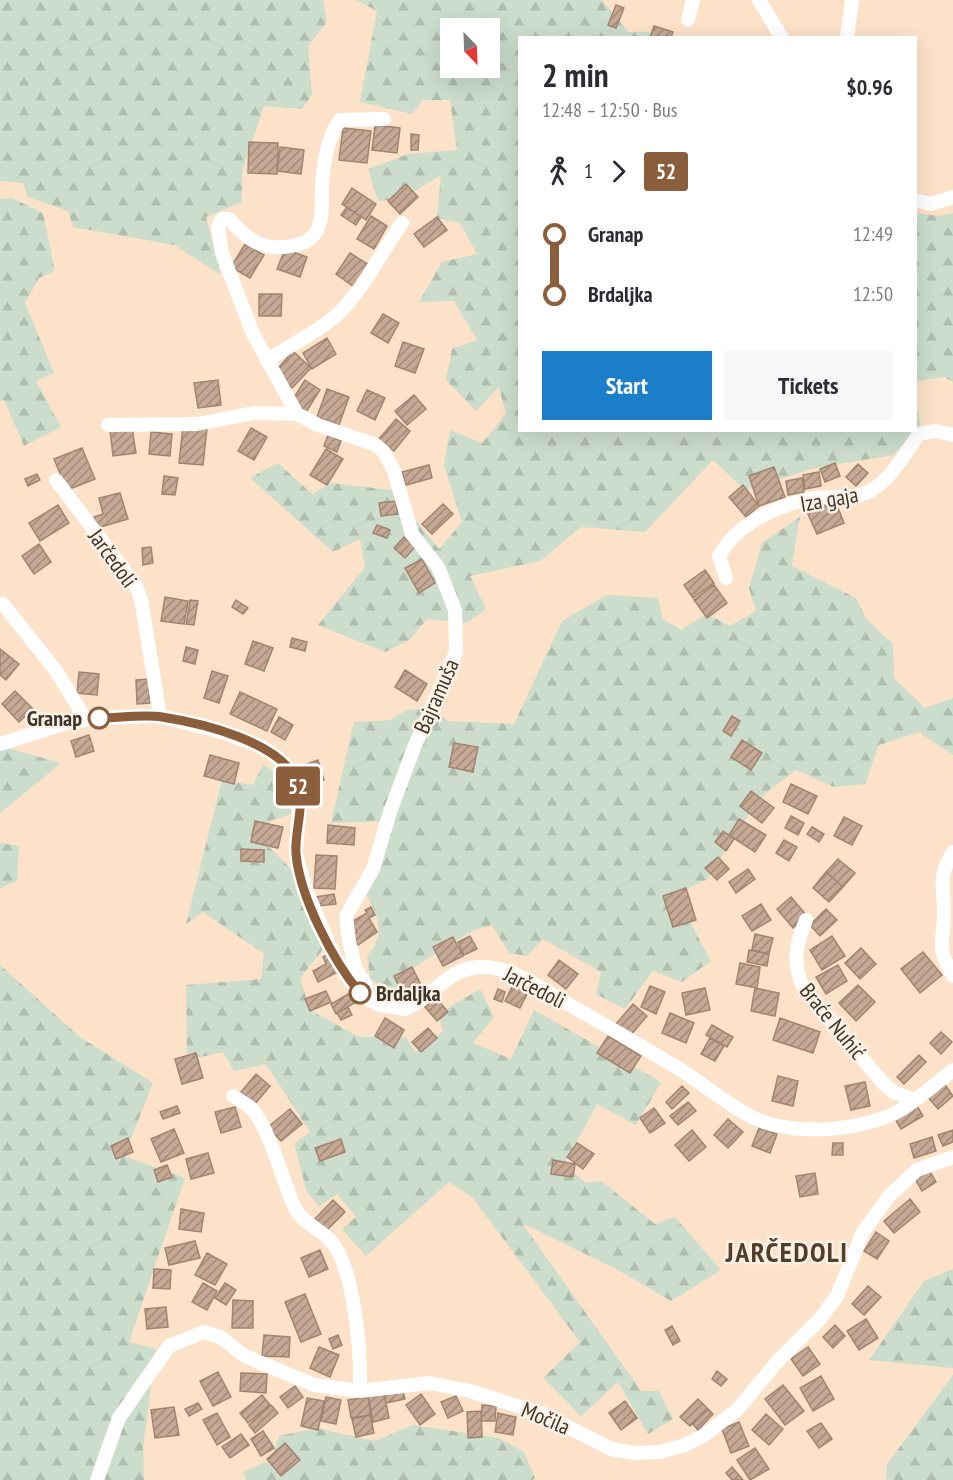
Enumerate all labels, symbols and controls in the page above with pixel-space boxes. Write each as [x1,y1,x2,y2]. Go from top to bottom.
north arrow [440,18,500,78]
map controls [440,18,500,78]
text: 2 min [542,53,609,96]
text: $0.96 [846,73,893,101]
text: 12:48 – 12:50 · Bus [542,97,677,123]
icon: walk [542,155,575,188]
icon: forward [602,155,635,188]
text: 1 [584,158,593,184]
text: 52 [656,158,676,185]
text: Granap [588,220,643,248]
text: 12:49 [853,221,893,247]
text: Brdaljka [588,280,653,308]
text: 12:50 [853,281,893,307]
button: Start [542,351,712,420]
button: Tickets [724,351,893,420]
street label: Iza gaja [798,480,860,518]
street label: Jarčedoli [82,522,144,593]
street label: Bajramuša [407,654,465,738]
place label: Granap [27,704,82,732]
marker: Granap [88,707,110,729]
line badge: 52 [271,766,325,806]
text: 52 [288,773,308,800]
street label: Jarčedoli [499,959,571,1014]
street label: Braće Nuhić [794,977,872,1065]
place label: Brdaljka [376,979,441,1007]
marker: Brdaljka [349,982,371,1004]
district label: JARČEDOLI [725,1233,848,1270]
street label: Močila [517,1395,575,1441]

